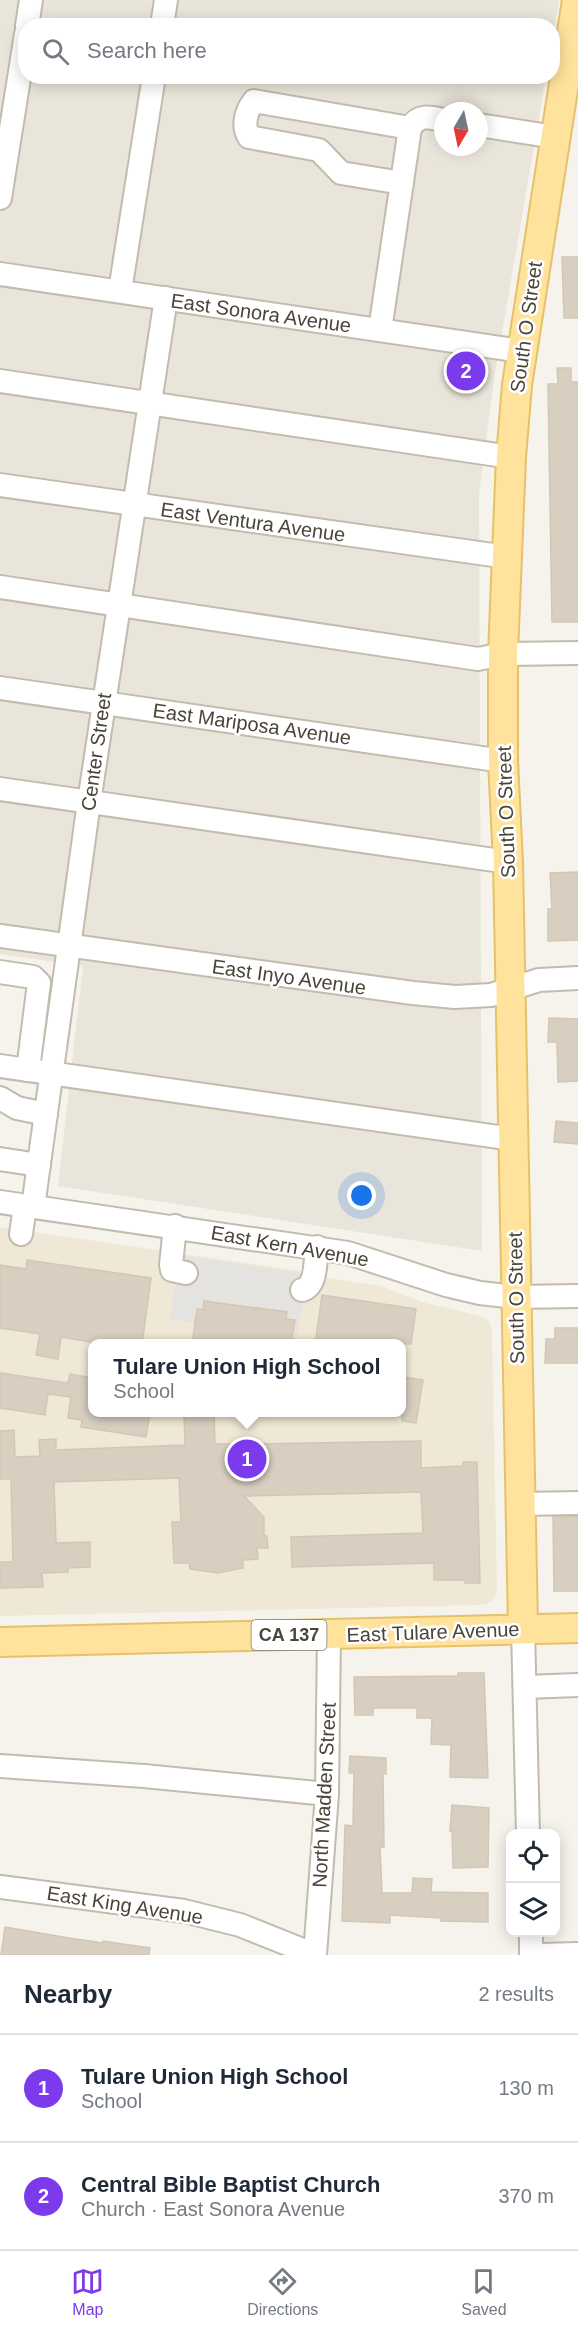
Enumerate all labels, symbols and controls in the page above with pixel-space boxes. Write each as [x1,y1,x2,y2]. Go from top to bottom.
search box [18,18,560,84]
icon: search [39,35,72,68]
text: Search here [87,38,207,63]
north arrow [434,102,488,156]
street label: South O Street [506,260,546,394]
street label: East Sonora Avenue [169,289,353,337]
pin: 2 [446,348,486,394]
street label: East Ventura Avenue [159,498,347,546]
street label: Center Street [77,691,115,812]
street label: East Mariposa Avenue [152,699,352,749]
street label: South O Street [493,745,519,878]
street label: East Inyo Avenue [211,955,367,999]
your location [347,1181,376,1210]
street label: East Kern Avenue [209,1221,371,1271]
street label: South O Street [504,1231,528,1364]
popup [88,1339,406,1417]
text: Tulare Union High School [113,1354,381,1379]
text: School [113,1380,175,1402]
pin: 1 [228,1436,266,1482]
street label: East Tulare Avenue [346,1618,520,1646]
road number: CA 137 [252,1620,326,1650]
street label: North Madden Street [308,1701,340,1888]
map controls [506,1829,560,1937]
button: locate [506,1829,560,1883]
street label: East King Avenue [45,1882,205,1928]
button: layers [506,1883,560,1937]
text: Nearby [24,1979,112,2009]
text: 2 results [478,1983,554,2005]
text: Tulare Union High School [81,2064,348,2089]
text: 1 [38,2077,49,2099]
text: 130 m [498,2077,554,2099]
text: School [81,2090,142,2112]
text: Central Bible Baptist Church [81,2172,380,2197]
text: 2 [38,2185,49,2207]
text: 370 m [498,2185,554,2207]
text: Church · East Sonora Avenue [81,2198,345,2220]
tab: Map [71,2265,104,2319]
tab: Directions [247,2265,318,2319]
tab: Saved [461,2265,507,2319]

